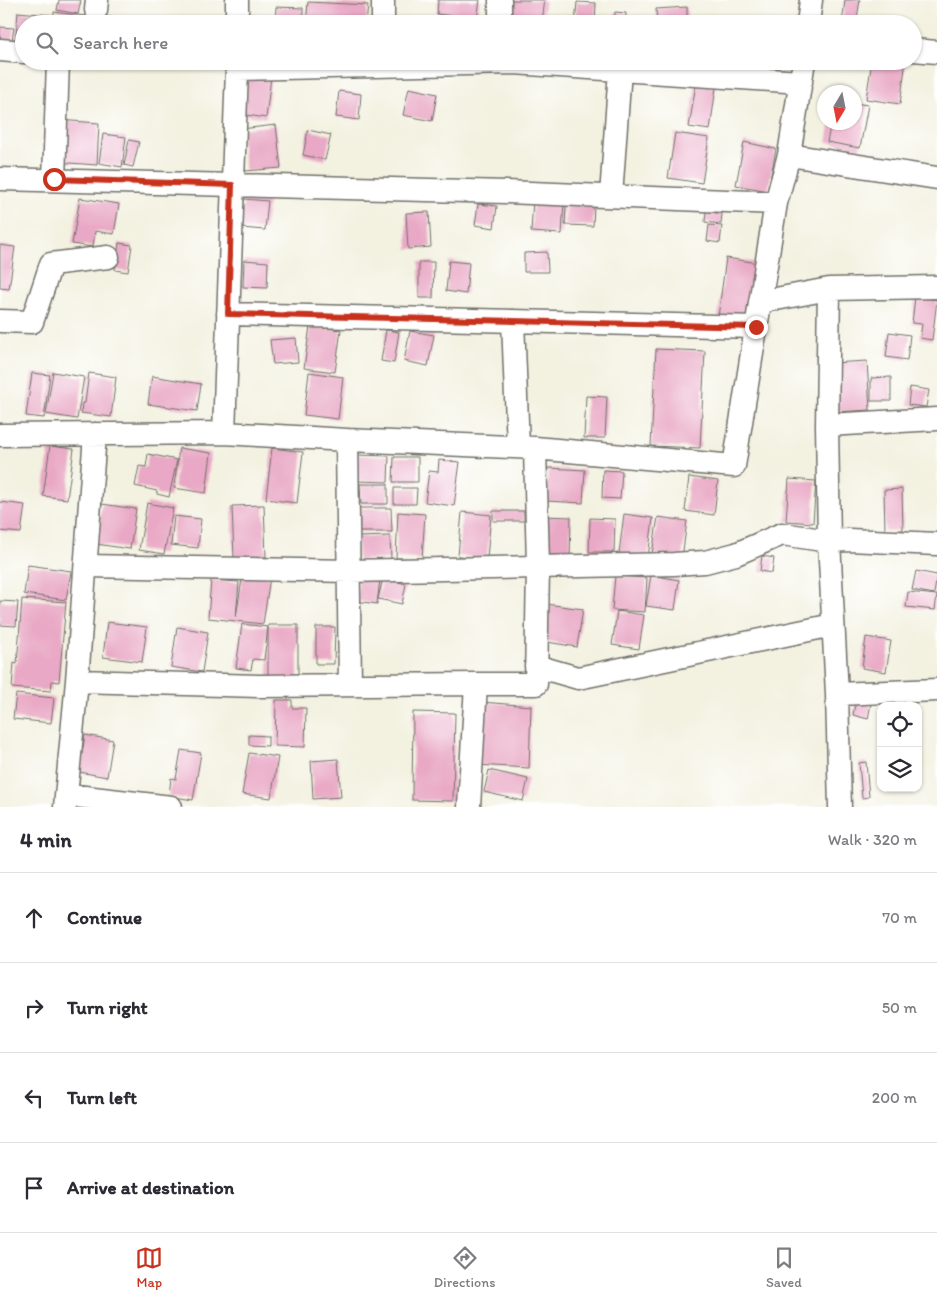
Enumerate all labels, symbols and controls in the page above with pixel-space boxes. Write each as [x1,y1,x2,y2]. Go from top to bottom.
search box [15,15,922,70]
icon: search [33,29,61,57]
text: Search here [73,31,168,54]
north arrow [817,85,862,130]
route start [43,168,66,191]
route end [745,316,768,339]
map controls [877,702,922,792]
button: locate [877,702,922,747]
button: layers [877,747,922,792]
text: 4 min [20,827,72,852]
text: Walk · 320 m [828,830,917,849]
icon: ahead [20,904,48,932]
text: Continue [67,906,142,929]
text: 70 m [882,908,917,927]
icon: right [20,994,48,1022]
text: Turn right [67,996,148,1019]
text: 50 m [882,998,917,1017]
icon: left [20,1084,48,1112]
text: Turn left [67,1086,137,1109]
text: 200 m [872,1088,917,1107]
icon: arrive [20,1174,48,1202]
text: Arrive at destination [67,1176,234,1199]
tab: Map [135,1244,163,1291]
tab: Directions [434,1244,495,1291]
tab: Saved [766,1244,802,1291]

